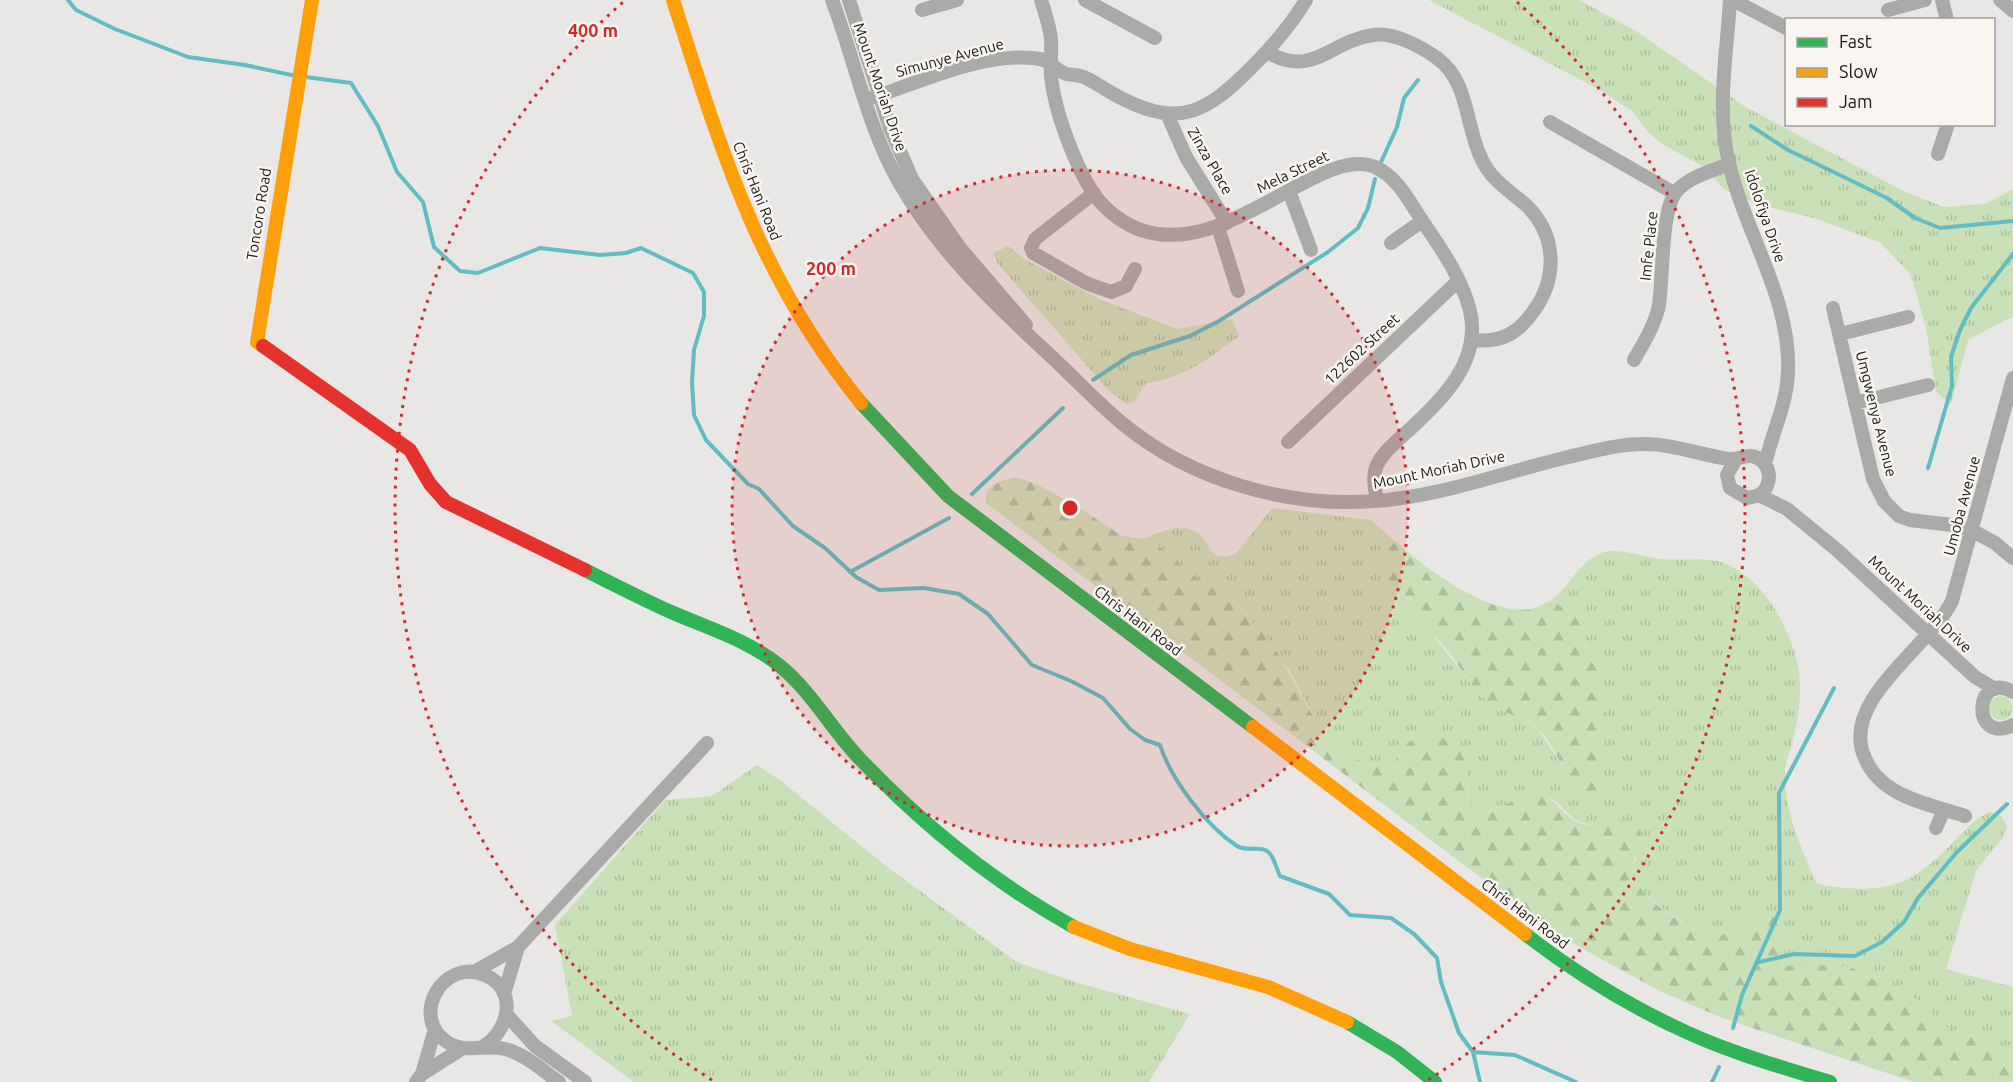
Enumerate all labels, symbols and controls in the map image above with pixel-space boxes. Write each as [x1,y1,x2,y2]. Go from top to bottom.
legend [1785,18,1995,126]
text: 400 m [568,20,618,40]
street label: Mount Moriah Drive [851,20,910,153]
text: Fast [1839,31,1872,51]
street label: Simunye Avenue [894,35,1006,80]
text: Slow [1839,61,1878,81]
text: Jam [1839,91,1873,111]
street label: Zinza Place [1184,124,1236,197]
street label: Chris Hani Road [730,139,785,243]
street label: Mela Street [1254,147,1332,196]
street label: Toncoro Road [243,167,274,261]
street label: Idolofiya Drive [1742,167,1789,265]
street label: Imfe Place [1636,210,1661,282]
text: 200 m [806,258,856,278]
street label: 122602 Street [1321,310,1403,388]
street label: Umgwenya Avenue [1853,349,1900,479]
street label: Mount Moriah Drive [1371,447,1506,492]
street label: Umoba Avenue [1940,454,1983,558]
centre of rings [1060,498,1080,518]
street label: Mount Moriah Drive [1865,552,1975,656]
street label: Chris Hani Road [1091,582,1186,659]
street label: Chris Hani Road [1478,875,1573,952]

